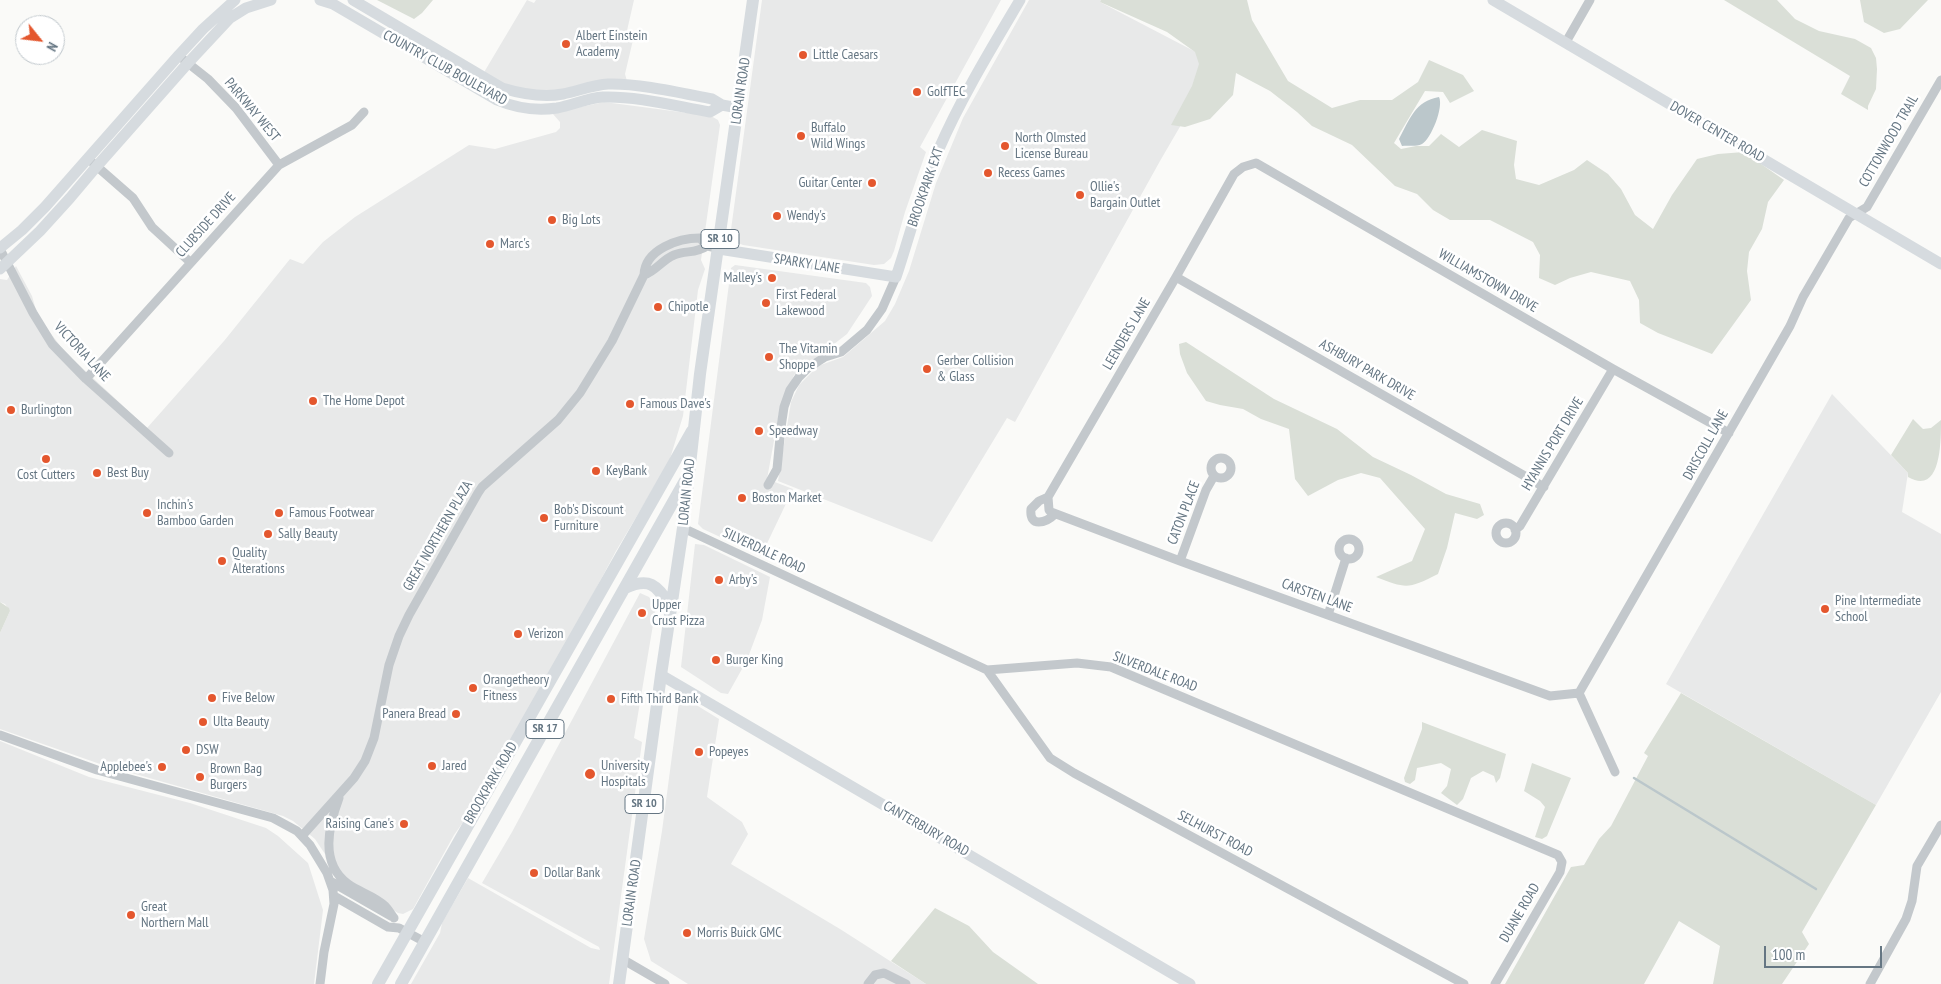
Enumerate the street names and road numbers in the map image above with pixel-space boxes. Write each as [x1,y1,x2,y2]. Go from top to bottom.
street label: COUNTRY CLUB BOULEVARD [380,27,510,109]
street label: LORAIN ROAD [728,57,754,125]
street label: PARKWAY WEST [221,75,283,145]
street label: COTTONWOOD TRAIL [1856,92,1922,190]
street label: DOVER CENTER ROAD [1667,98,1767,166]
street label: BROOKPARK EXT [905,145,947,229]
street label: CLUBSIDE DRIVE [172,189,240,261]
road number: SR 10 [701,230,739,248]
street label: WILLIAMSTOWN DRIVE [1435,246,1541,316]
street label: SPARKY LANE [773,250,841,278]
street label: LEENDERS LANE [1100,295,1154,373]
street label: VICTORIA LANE [50,319,114,385]
street label: ASHBURY PARK DRIVE [1316,336,1418,404]
street label: HYANNIS PORT DRIVE [1519,394,1587,494]
street label: DRISCOLL LANE [1680,407,1732,483]
street label: LORAIN ROAD [675,458,699,526]
street label: GREAT NORTHERN PLAZA [400,478,476,594]
street label: CATON PLACE [1164,479,1204,547]
street label: SILVERDALE ROAD [720,525,808,577]
street label: CARSTEN LANE [1279,575,1355,617]
street label: SILVERDALE ROAD [1110,648,1200,696]
road number: SR 17 [526,720,564,739]
street label: BROOKPARK ROAD [461,739,521,827]
road number: SR 10 [625,794,663,814]
street label: CANTERBURY ROAD [880,798,972,860]
street label: SELHURST ROAD [1175,807,1255,861]
street label: LORAIN ROAD [619,859,645,927]
street label: DUANE ROAD [1496,880,1544,946]

